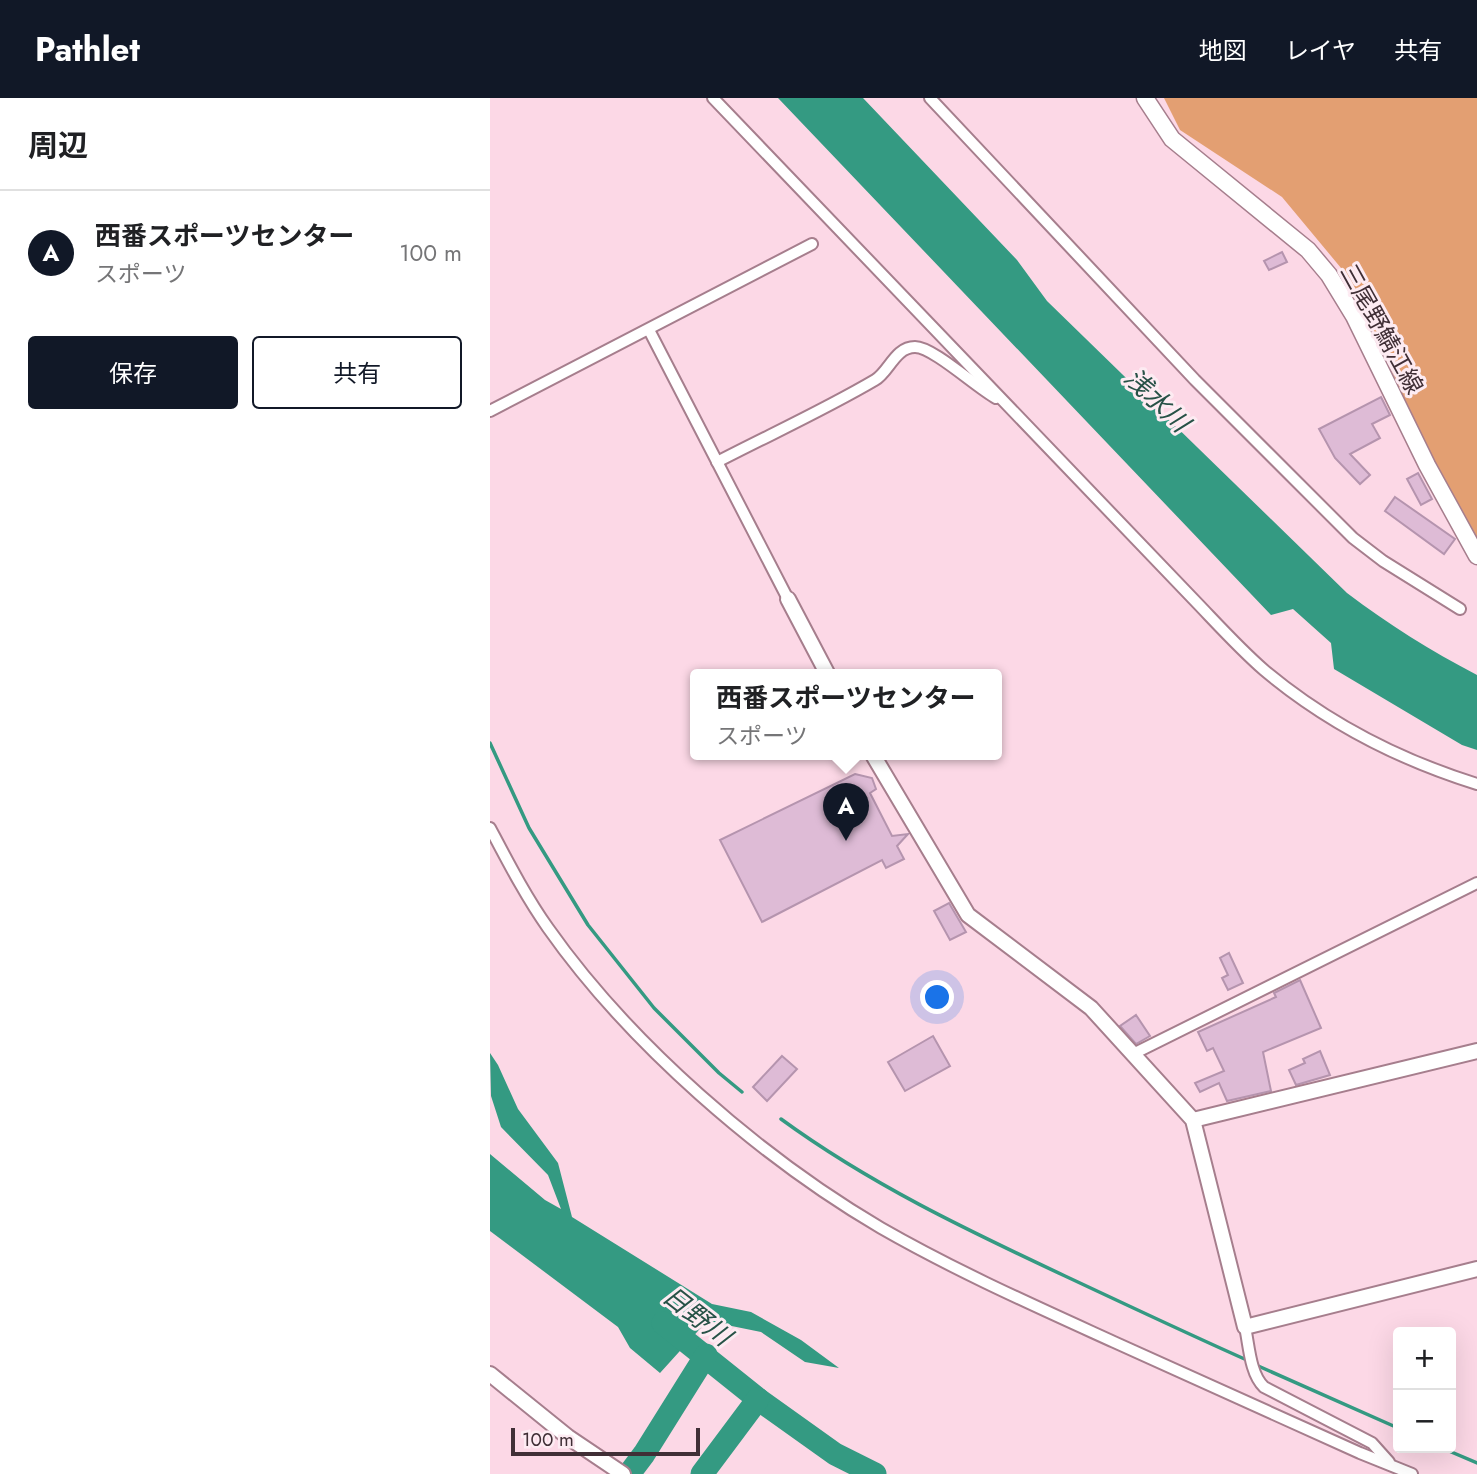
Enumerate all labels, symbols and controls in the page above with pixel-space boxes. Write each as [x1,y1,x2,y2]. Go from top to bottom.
text: Pathlet [35,26,140,73]
text: 地図 [1199,33,1247,68]
text: レイヤ [1285,33,1356,68]
text: 共有 [1394,33,1442,68]
text: 周辺 [28,124,88,167]
text: 西番スポーツセンター [95,217,354,255]
text: A [43,236,59,270]
text: 100 m [399,236,462,270]
text: スポーツ [95,257,187,291]
street label: 三尾野鯖江線 [1332,258,1432,400]
button: 保存 [28,336,238,409]
button: 共有 [252,336,462,409]
water label: 浅水川 [1116,359,1200,443]
popup [690,669,1002,760]
text: 西番スポーツセンター [716,679,976,717]
text: スポーツ [716,719,808,753]
pin: A [823,783,869,841]
your location [920,980,954,1014]
water label: 日野川 [655,1277,742,1357]
map controls [1393,1327,1456,1453]
button: + [1393,1327,1456,1390]
button: − [1393,1390,1456,1453]
scale bar [511,1425,700,1457]
text: 100 m [522,1426,574,1453]

